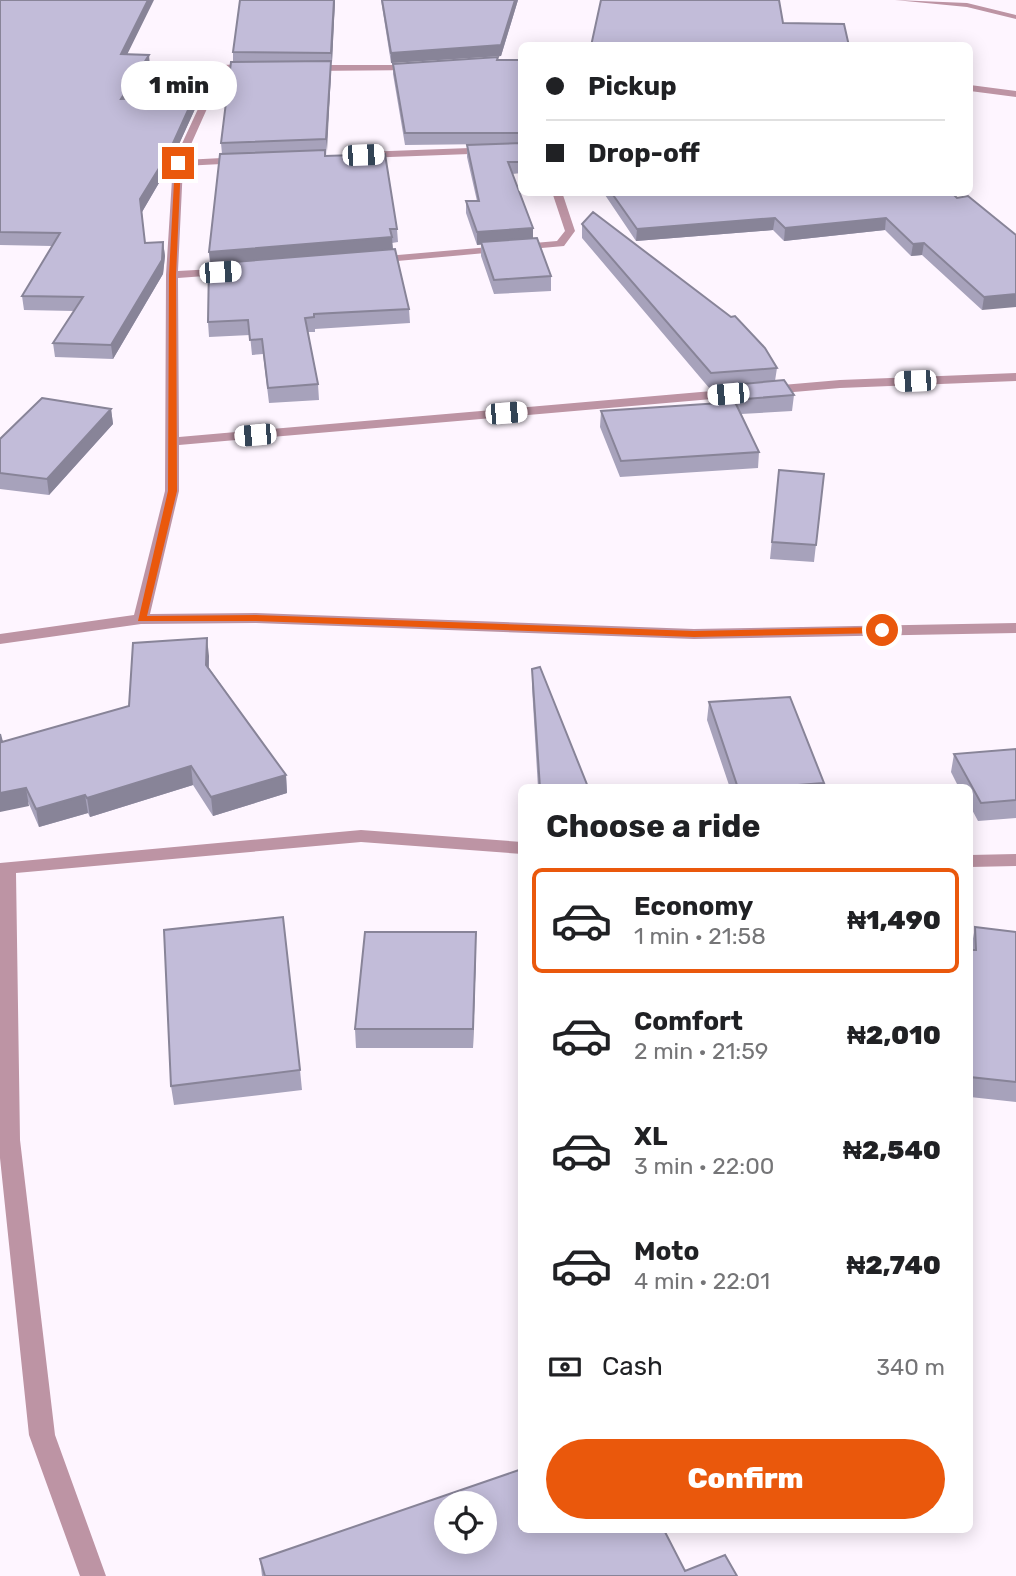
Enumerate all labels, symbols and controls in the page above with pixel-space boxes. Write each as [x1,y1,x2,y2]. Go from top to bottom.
callout: 1 min [120,61,236,110]
text: 1 min [149,71,209,99]
text: Pickup [588,71,677,102]
text: Drop-off [588,138,700,169]
car [342,144,385,166]
route end [162,147,194,179]
car [199,260,242,284]
car [894,370,937,392]
car [707,382,750,406]
car [485,401,528,425]
car [234,423,277,447]
route start [866,614,898,646]
text: Choose a ride [546,807,760,845]
icon: car [550,889,613,952]
text: Economy [634,891,753,922]
text: ₦1,490 [847,905,941,936]
text: 1 min · 21:58 [634,922,766,950]
icon: car [550,1004,613,1067]
text: Comfort [634,1006,743,1037]
text: ₦2,010 [847,1020,941,1051]
text: 2 min · 21:59 [634,1037,768,1065]
icon: car [550,1119,613,1182]
text: XL [634,1121,667,1152]
text: ₦2,540 [843,1135,941,1166]
text: 3 min · 22:00 [634,1152,774,1180]
icon: car [550,1234,613,1297]
text: Moto [634,1236,699,1267]
text: ₦2,740 [846,1250,941,1281]
text: 4 min · 22:01 [634,1267,770,1295]
icon: cash [546,1348,584,1386]
text: Cash [602,1351,663,1382]
text: 340 m [876,1353,945,1381]
button: Confirm [546,1439,945,1519]
map controls [434,1491,497,1554]
button: locate [434,1491,497,1554]

